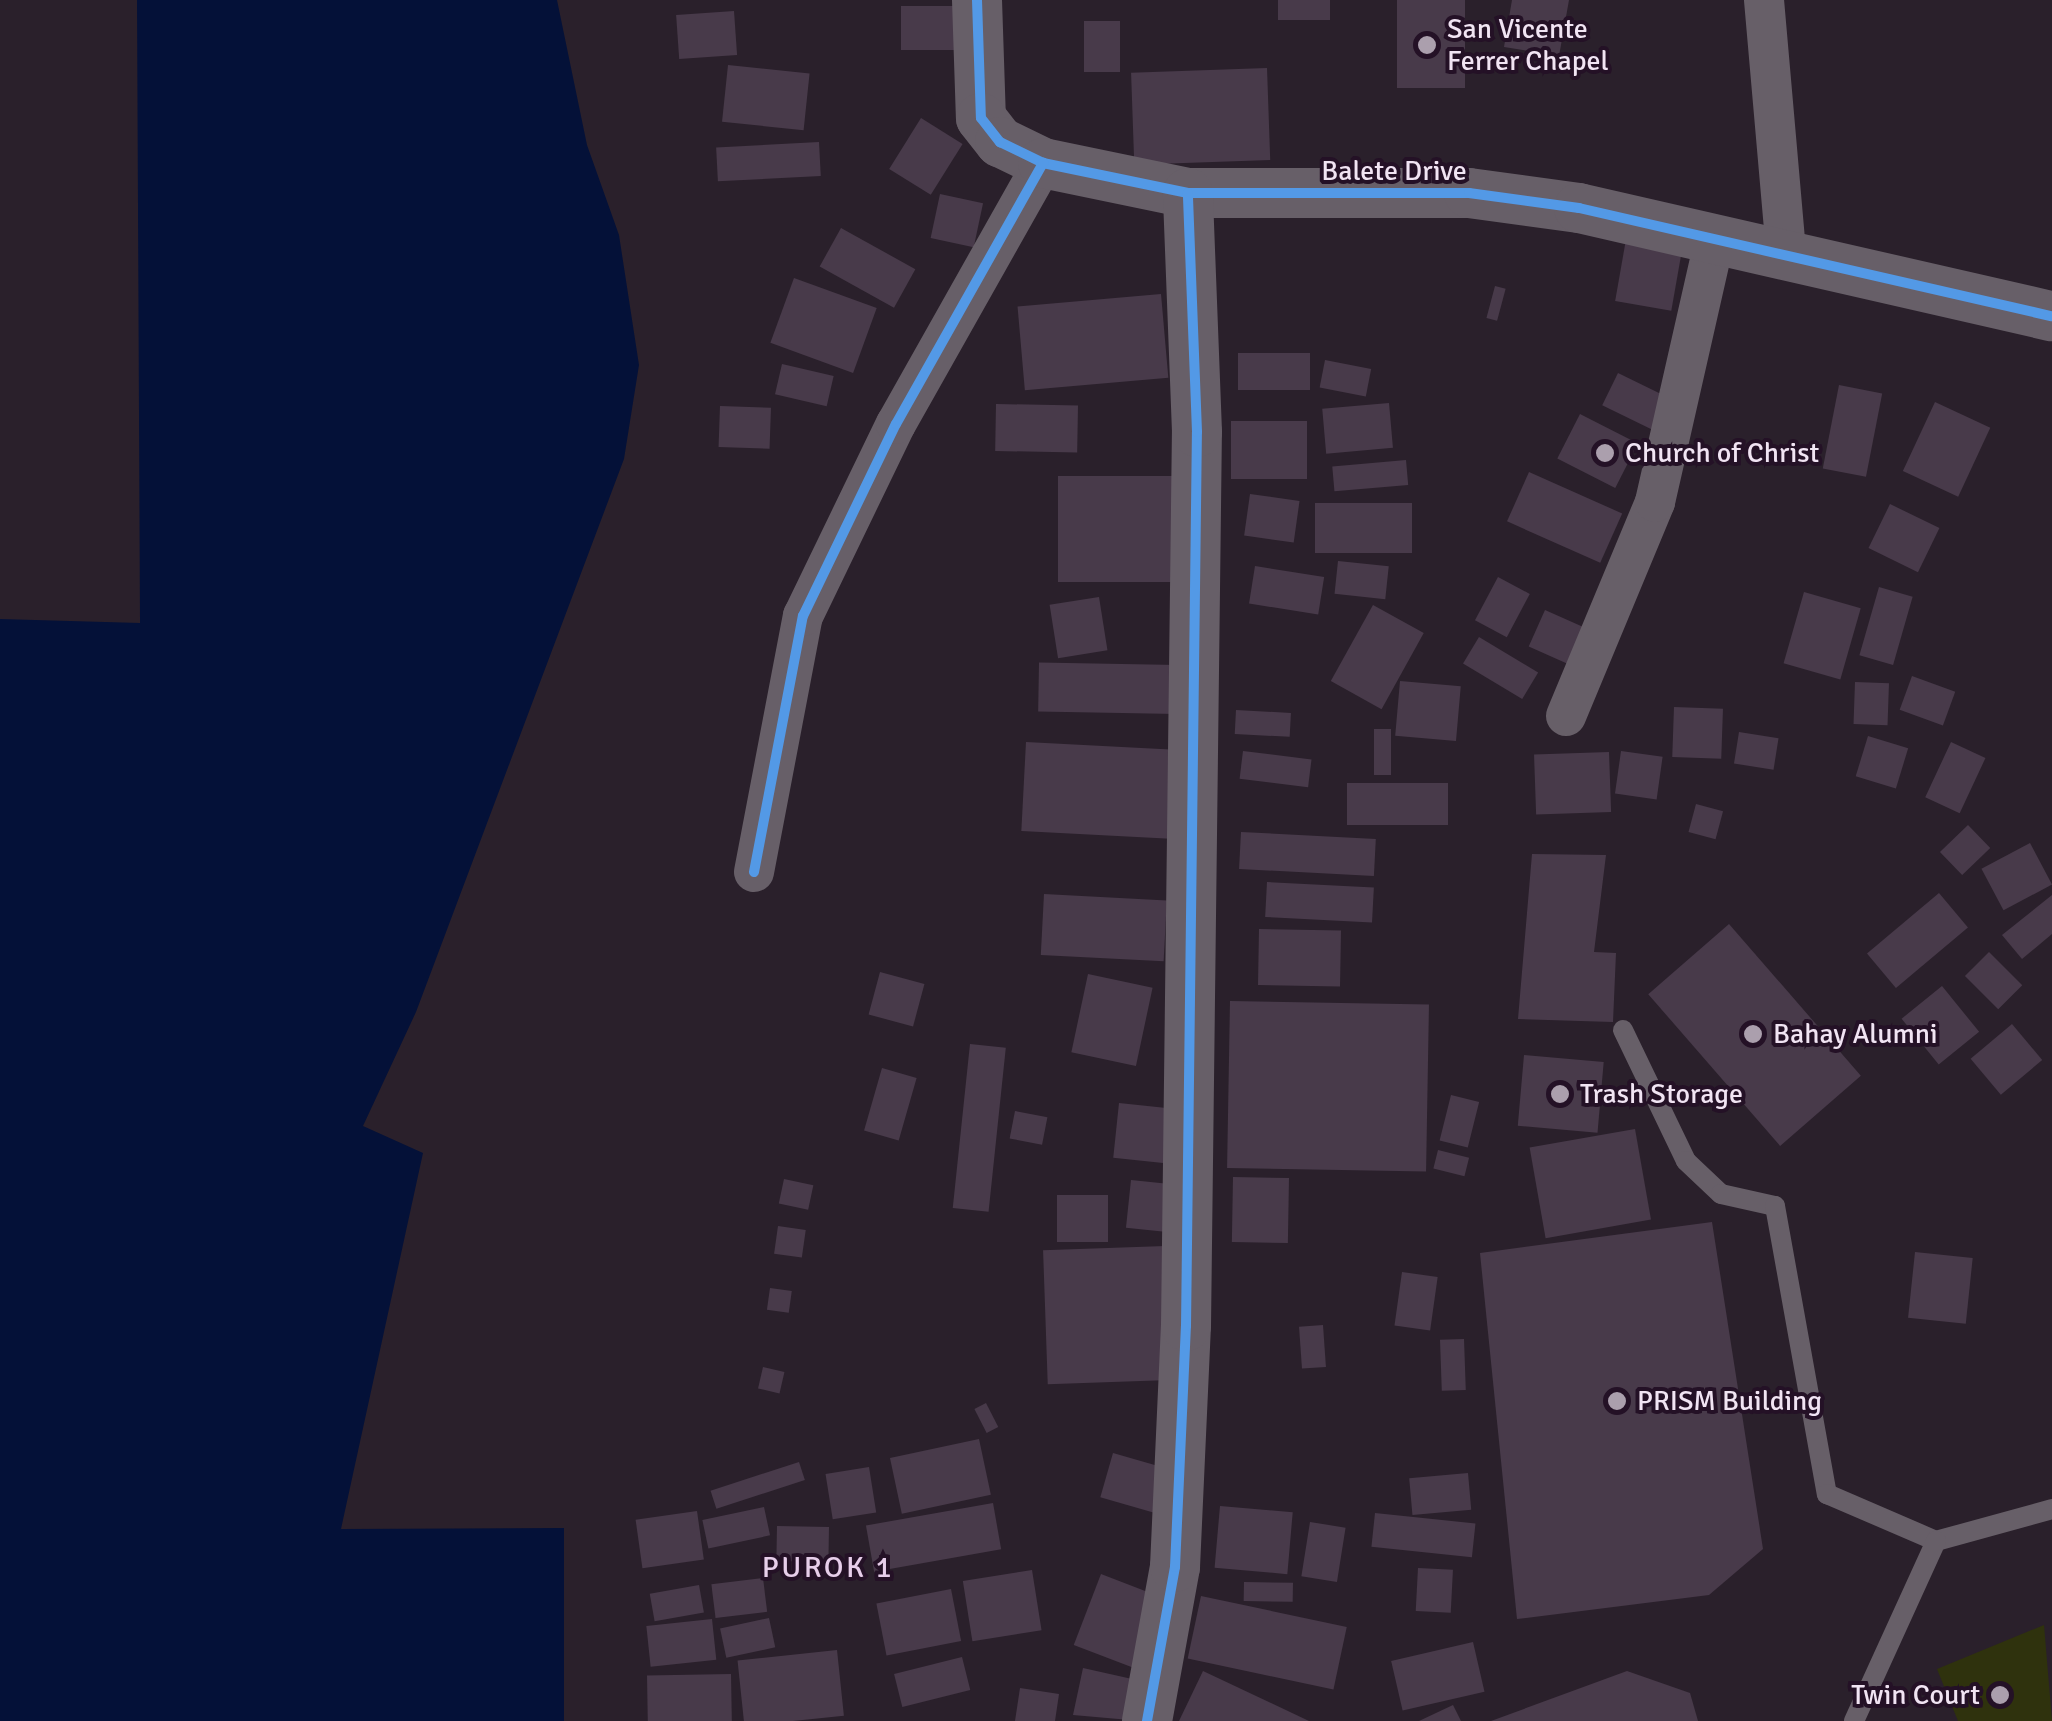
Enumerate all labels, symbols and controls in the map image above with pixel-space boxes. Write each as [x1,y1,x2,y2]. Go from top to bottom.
place label: San Vicente Ferrer Chapel [1447,12,1609,78]
marker: San Vicente Ferrer Chapel [1416,34,1438,56]
street label: Balete Drive [1321,154,1467,188]
place label: Church of Christ [1625,436,1819,470]
marker: Church of Christ [1594,442,1616,464]
place label: Bahay Alumni [1773,1017,1938,1051]
marker: Bahay Alumni [1742,1023,1764,1045]
place label: Trash Storage [1580,1077,1743,1111]
marker: Trash Storage [1549,1083,1571,1105]
place label: PRISM Building [1637,1384,1822,1418]
marker: PRISM Building [1606,1390,1628,1412]
district label: PUROK 1 [762,1550,894,1586]
place label: Twin Court [1851,1678,1980,1712]
marker: Twin Court [1989,1684,2011,1706]

